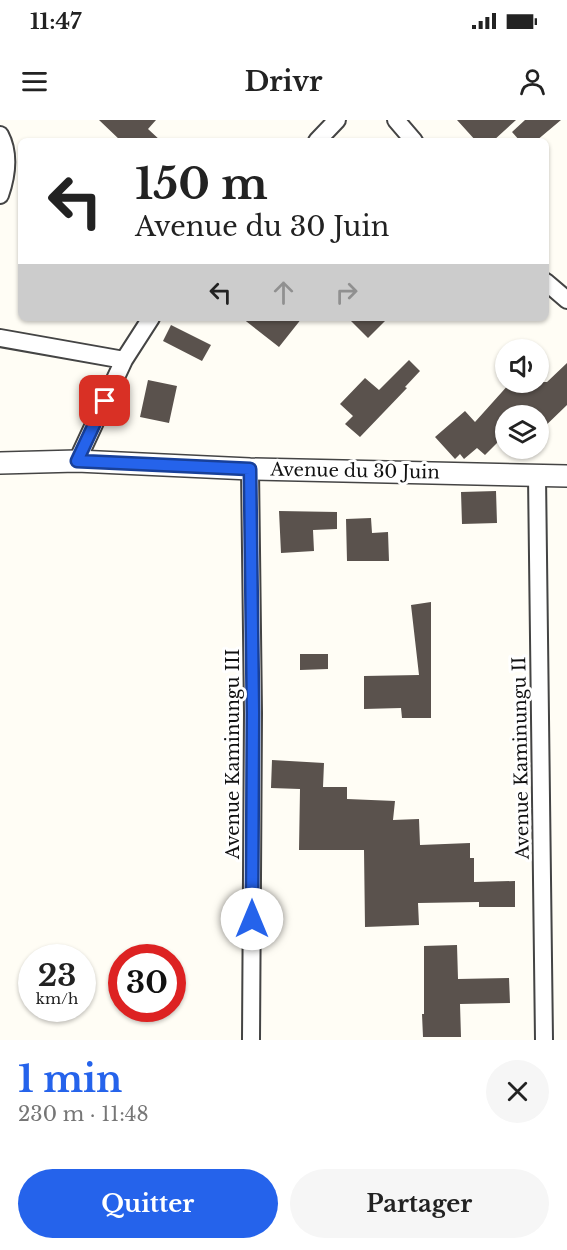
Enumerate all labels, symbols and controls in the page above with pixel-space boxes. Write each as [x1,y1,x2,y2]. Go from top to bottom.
text: 11:47 [30,8,81,35]
icon: menu [18,65,51,98]
text: Drivr [244,65,323,98]
icon: person [516,65,549,98]
text: 150 m [135,158,268,210]
icon: left [36,162,114,240]
text: Avenue du 30 Juin [135,210,389,243]
icon: left [204,276,237,309]
icon: ahead [267,276,300,309]
icon: right [330,276,363,309]
map controls [495,339,549,459]
button: sound [495,339,549,393]
pin [79,375,130,426]
icon: arrive [88,384,121,417]
button: layers [495,405,549,459]
street label: Avenue du 30 Juin [269,459,440,483]
street label: Avenue Kaminungu III [222,649,244,860]
street label: Avenue Kaminungu II [508,656,534,861]
position arrow [220,887,284,951]
speed limit sign: 30 [108,944,186,1022]
text: 23 [38,957,76,994]
text: km/h [36,989,78,1008]
text: 1 min [18,1057,122,1102]
button: close [486,1060,549,1123]
text: 230 m · 11:48 [18,1102,149,1126]
button: Quitter [18,1169,278,1238]
button: Partager [290,1169,549,1238]

